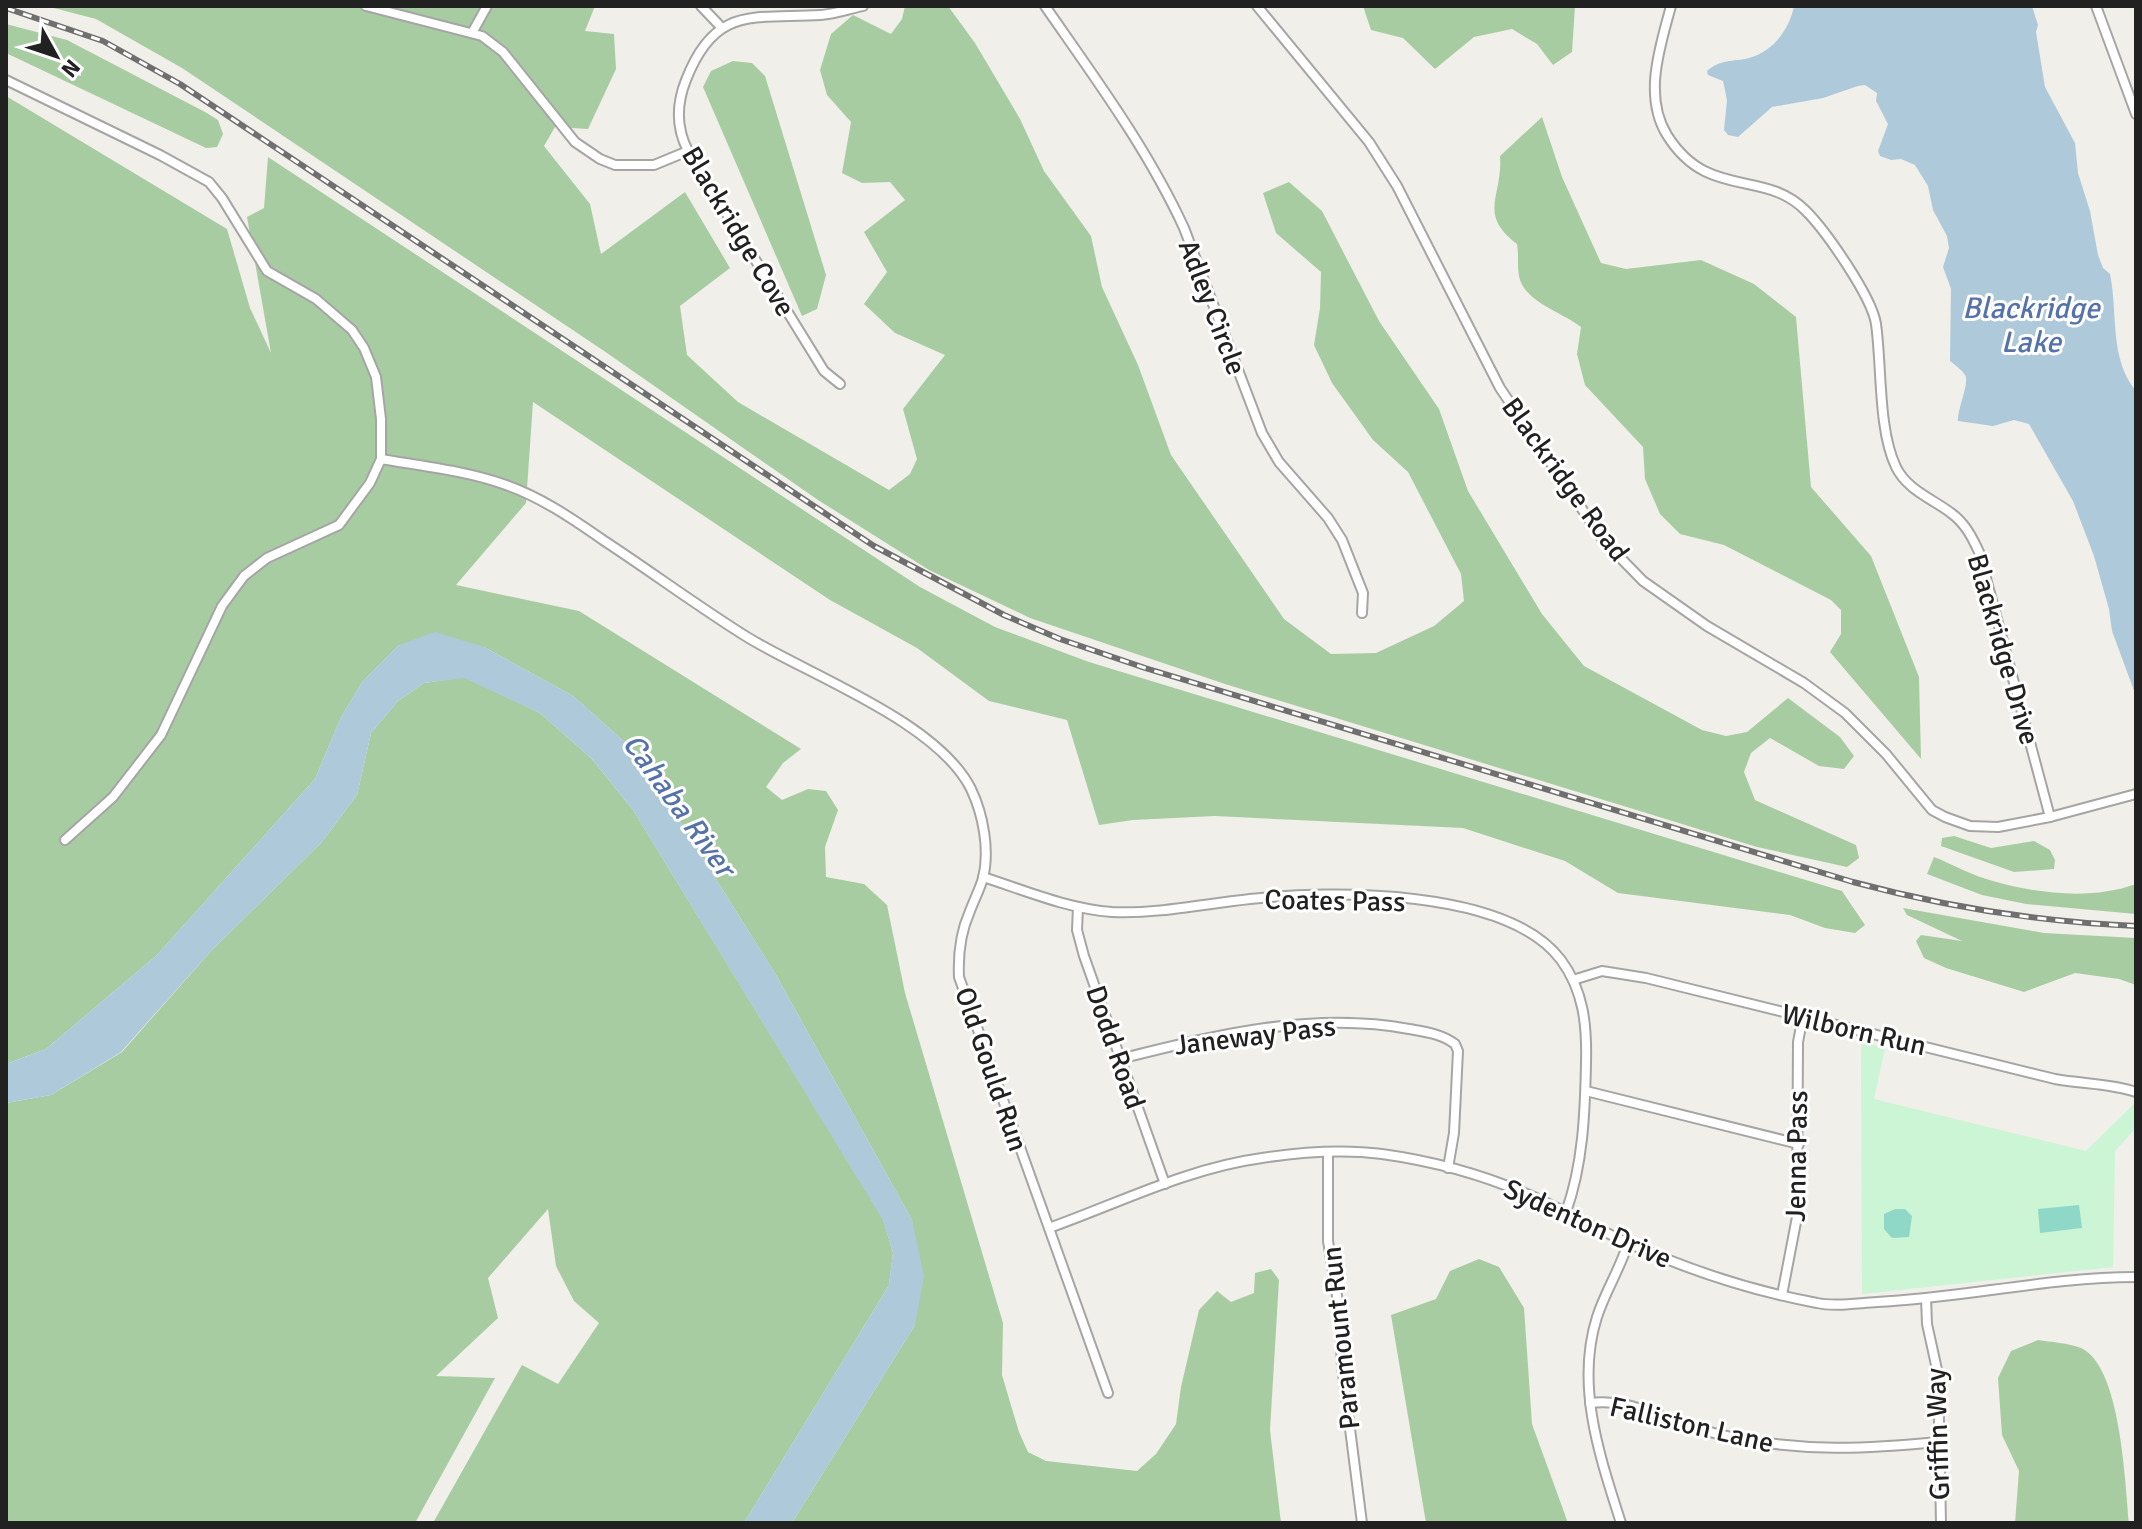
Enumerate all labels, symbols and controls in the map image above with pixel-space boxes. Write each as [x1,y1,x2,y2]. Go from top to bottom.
north arrow [16,16,96,96]
text: N [56,54,86,83]
street label: Blackridge Cove [674,140,802,323]
street label: Adley Circle [1171,235,1253,380]
water label: Blackridge Lake [1962,290,2102,361]
street label: Blackridge Road [1494,391,1636,568]
street label: Blackridge Drive [1959,550,2047,749]
water label: Cahaba River [614,727,745,887]
street label: Coates Pass [1264,883,1406,919]
street label: Dodd Road [1078,981,1152,1114]
street label: Old Gould Run [947,983,1035,1156]
street label: Wilborn Run [1778,997,1929,1063]
street label: Janeway Pass [1173,1009,1338,1063]
street label: Jenna Pass [1779,1090,1815,1222]
street label: Sydenton Drive [1498,1172,1677,1276]
street label: Paramount Run [1314,1245,1368,1431]
street label: Griffin Way [1919,1367,1957,1501]
street label: Falliston Lane [1607,1390,1777,1460]

